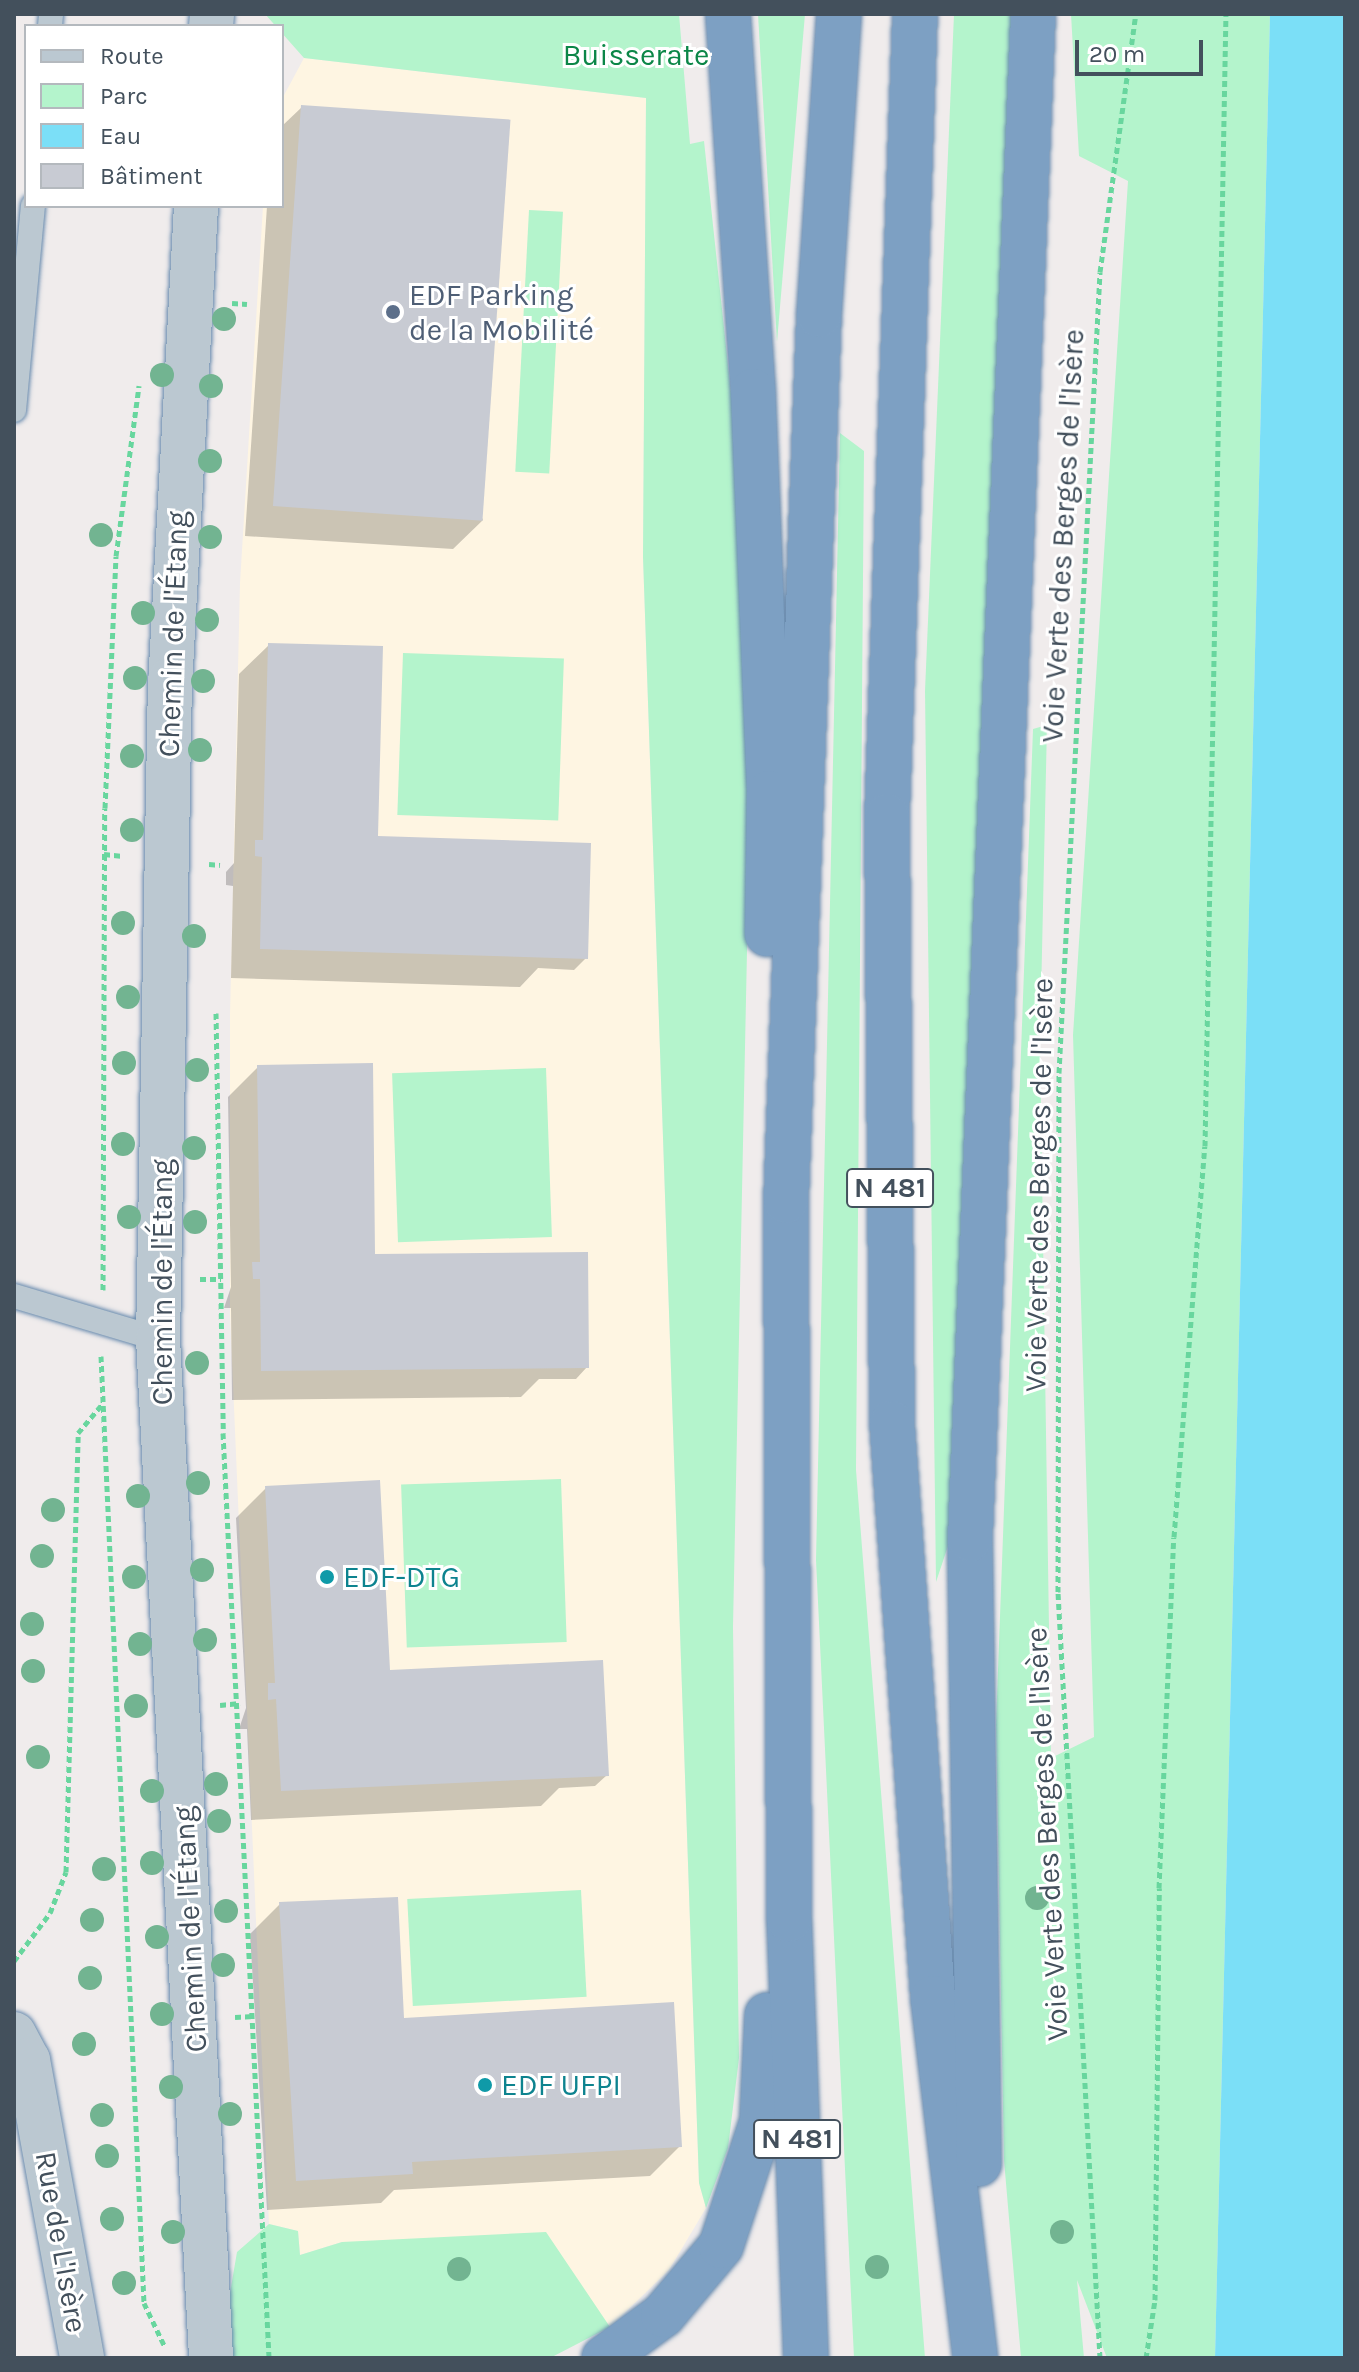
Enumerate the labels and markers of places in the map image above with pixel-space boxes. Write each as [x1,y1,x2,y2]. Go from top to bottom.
place label: EDF Parking de la Mobilité [409,277,594,348]
marker: EDF Parking de la Mobilité [384,303,402,321]
place label: EDF-DTG [343,1559,460,1595]
marker: EDF-DTG [318,1568,336,1586]
place label: EDF UFPI [501,2067,621,2103]
marker: EDF UFPI [476,2076,494,2094]

